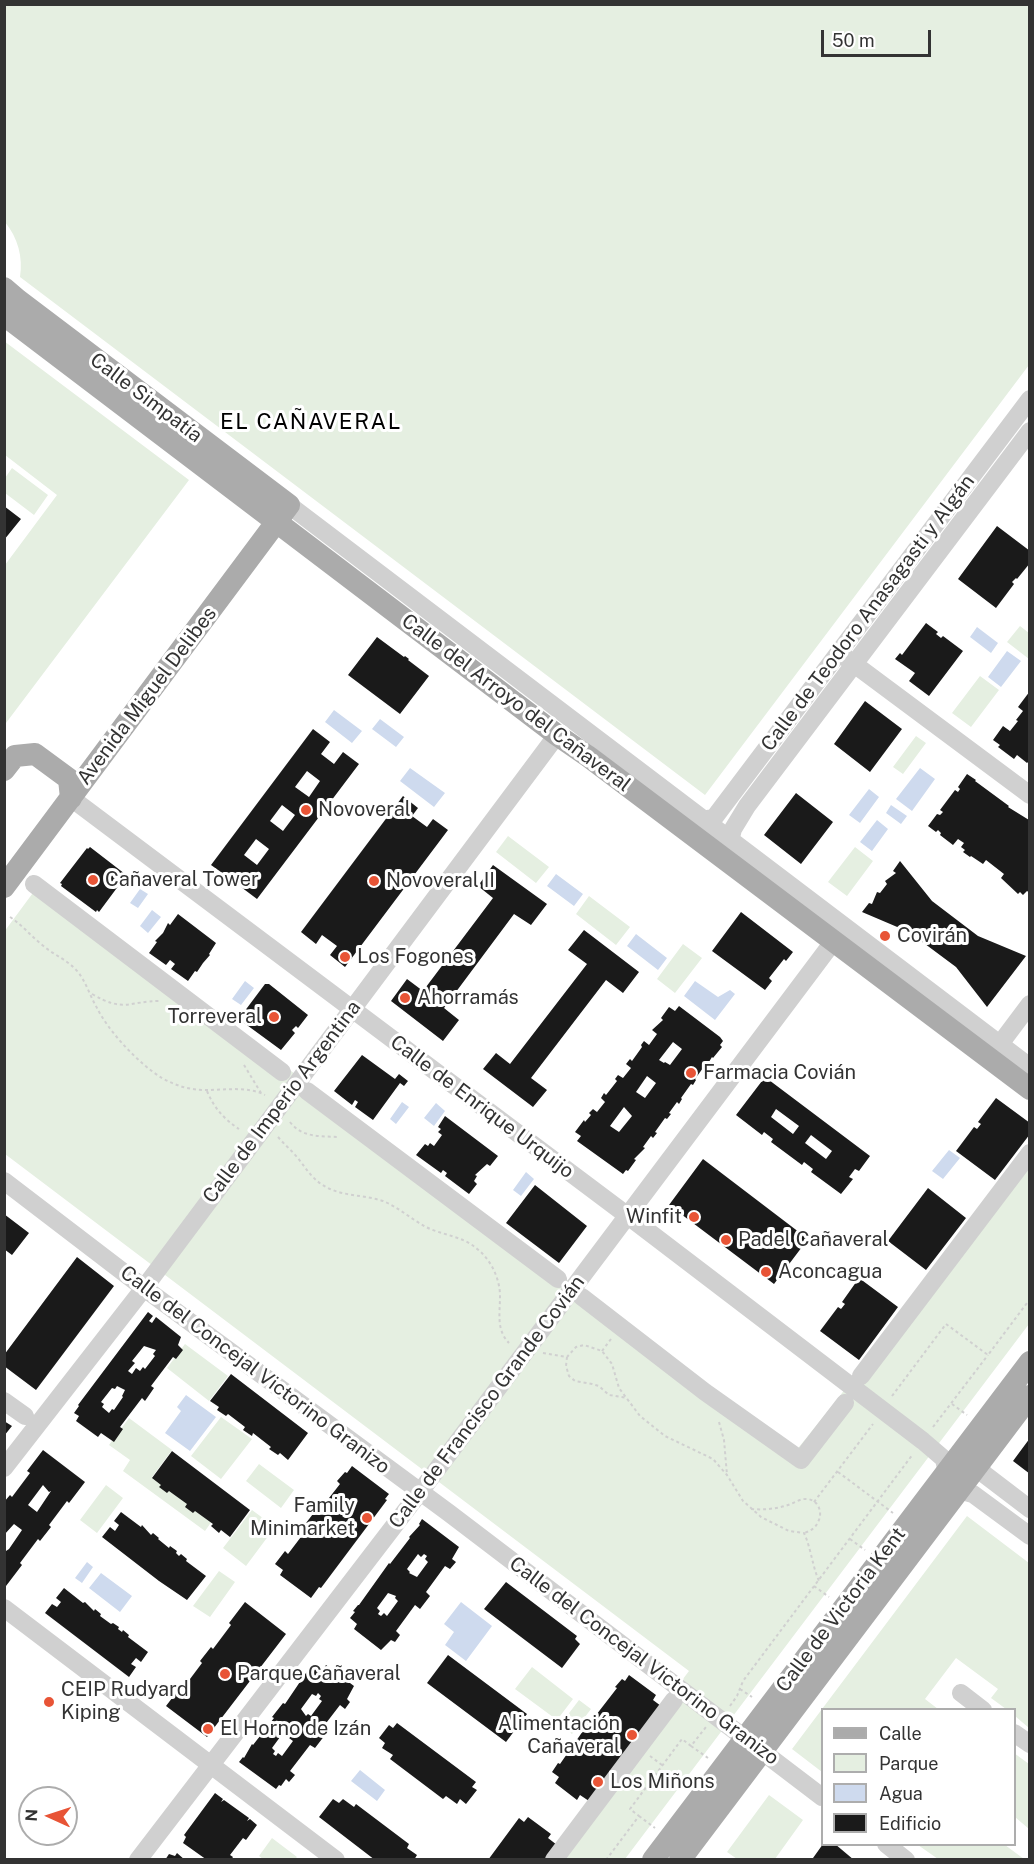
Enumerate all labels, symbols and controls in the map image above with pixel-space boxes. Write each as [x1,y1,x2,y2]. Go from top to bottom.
scale bar [824,18,934,56]
text: 50 m [832,30,875,51]
street label: Calle Simpatía [85,348,207,448]
district label: EL CAÑAVERAL [220,409,402,435]
street label: Calle de Teodoro Anasagasti y Algán [756,470,980,756]
street label: Avenida Miguel Delibes [72,602,222,790]
street label: Calle del Arroyo del Cañaveral [397,609,635,797]
place label: Novoveral [318,798,411,822]
marker: Novoveral [299,803,313,817]
place label: Cañaveral Tower [105,868,259,892]
place label: Novoveral II [386,869,495,893]
marker: Cañaveral Tower [86,873,100,887]
marker: Novoveral II [367,874,381,888]
place label: Covirán [897,924,967,948]
marker: Covirán [878,929,892,943]
place label: Los Fogones [357,945,474,969]
marker: Los Fogones [338,950,352,964]
place label: Ahorramás [417,986,519,1010]
marker: Ahorramás [398,991,412,1005]
street label: Calle de Imperio Argentina [198,996,366,1208]
place label: Torreveral [168,1005,262,1029]
marker: Torreveral [267,1010,281,1024]
street label: Calle de Enrique Urquijo [386,1030,578,1184]
place label: Farmacia Covián [703,1061,856,1085]
marker: Farmacia Covián [684,1066,698,1080]
place label: Winfit [626,1205,682,1229]
marker: Winfit [687,1210,701,1224]
place label: Padel Cañaveral [738,1228,888,1252]
marker: Padel Cañaveral [719,1233,733,1247]
place label: Aconcagua [778,1260,882,1284]
street label: Calle del Concejal Victorino Granizo [116,1261,394,1479]
marker: Aconcagua [759,1265,773,1279]
street label: Calle de Francisco Grande Covián [384,1271,590,1533]
place label: Family Minimarket [250,1494,355,1541]
marker: Family Minimarket [360,1511,374,1525]
street label: Calle de Victoria Kent [771,1523,911,1697]
street label: Calle del Concejal Victorino Granizo [505,1552,783,1770]
place label: Parque Cañaveral [237,1662,401,1686]
marker: Parque Cañaveral [218,1667,232,1681]
place label: CEIP Rudyard Kiping [61,1678,189,1725]
marker: CEIP Rudyard Kiping [42,1695,56,1709]
legend [821,1708,1016,1846]
place label: Alimentación Cañaveral [498,1712,620,1759]
place label: El Horno de Izán [220,1717,371,1741]
marker: El Horno de Izán [201,1722,215,1736]
text: Calle [879,1723,922,1744]
marker: Alimentación Cañaveral [625,1728,639,1742]
text: Parque [879,1753,939,1774]
place label: Los Miñons [610,1770,715,1794]
marker: Los Miñons [591,1775,605,1789]
text: Agua [879,1783,923,1804]
north arrow [18,1786,78,1846]
text: N [22,1808,41,1822]
text: Edificio [879,1813,941,1834]

